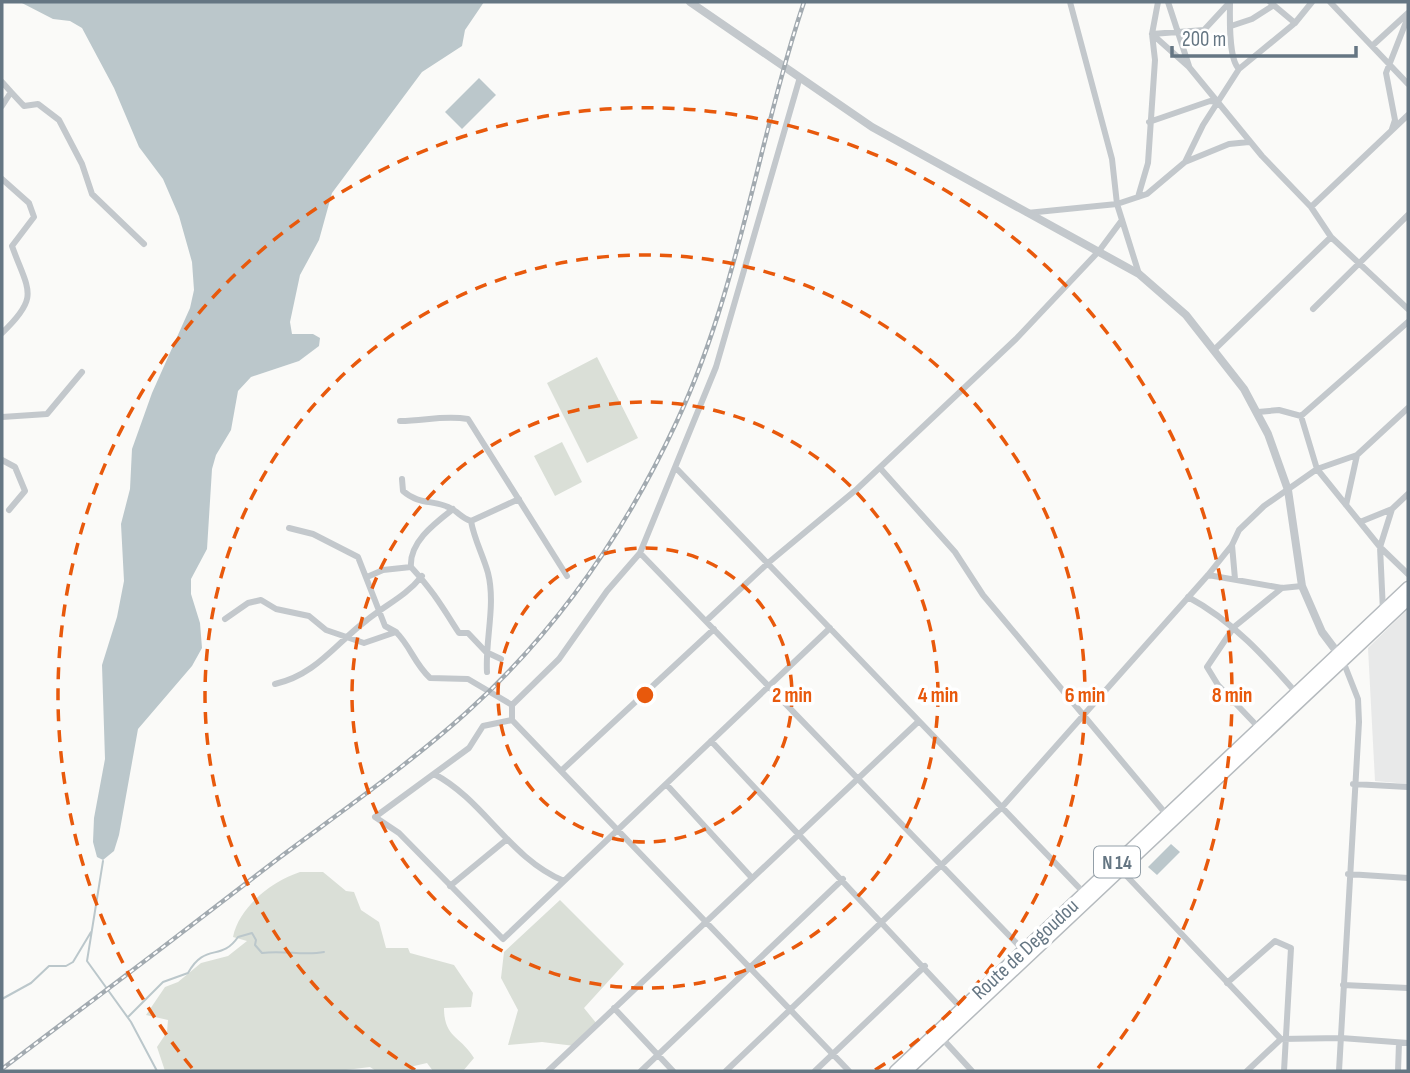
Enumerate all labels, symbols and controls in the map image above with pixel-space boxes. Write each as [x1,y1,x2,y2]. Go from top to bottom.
scale bar [1172,14,1356,58]
text: 200 m [1182,27,1226,52]
centre of rings [633,683,657,707]
text: 2 min [772,683,812,708]
text: 4 min [918,683,958,708]
text: 6 min [1065,683,1105,708]
text: 8 min [1212,683,1252,708]
road number: N 14 [1094,846,1140,877]
street label: Route de Degoudou [967,894,1084,1005]

